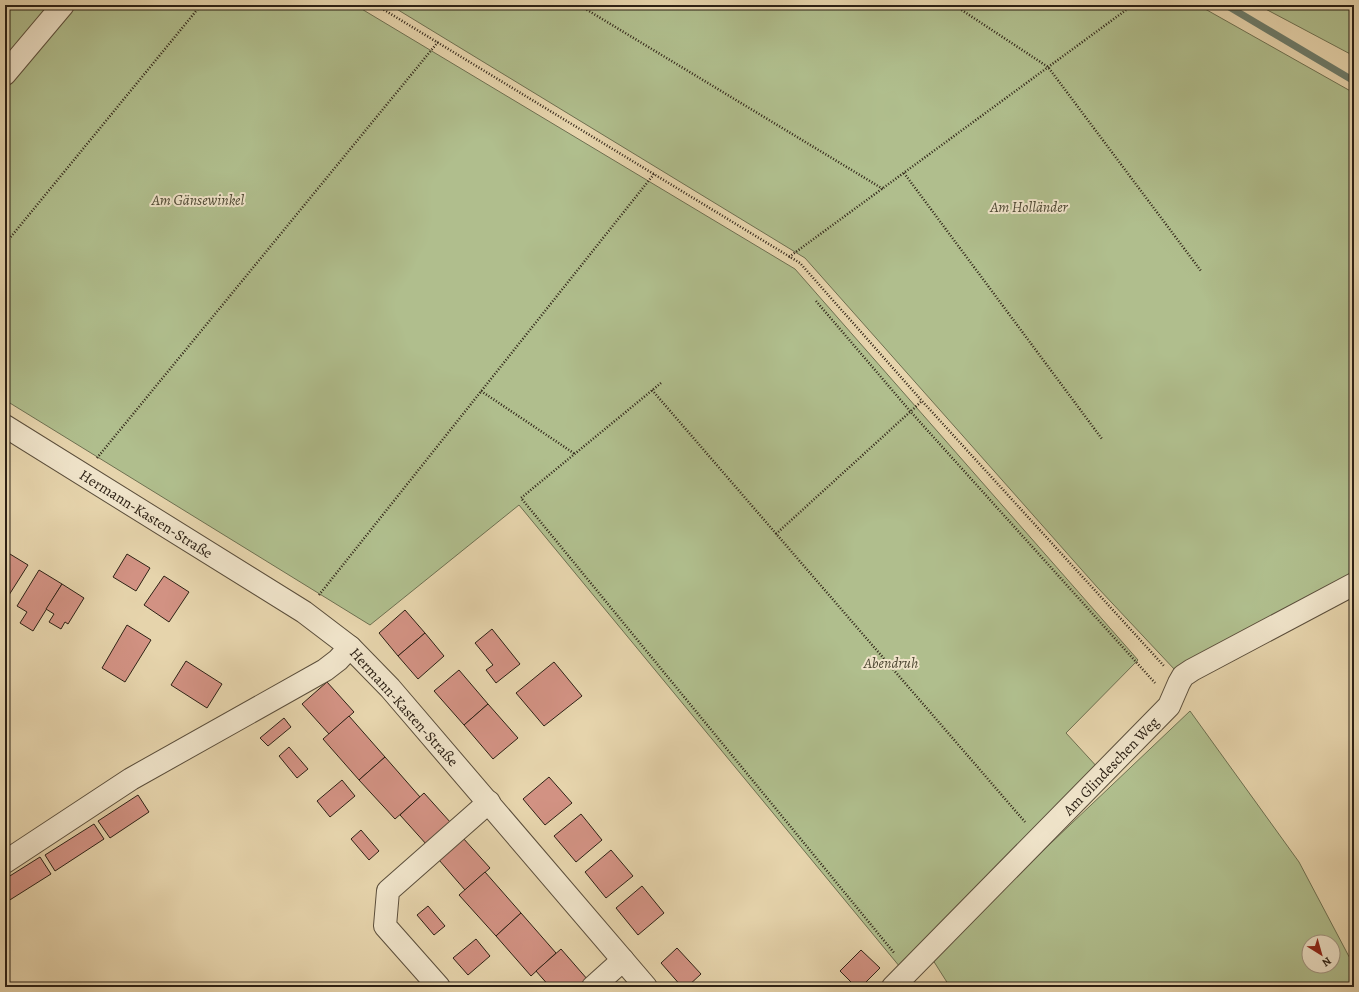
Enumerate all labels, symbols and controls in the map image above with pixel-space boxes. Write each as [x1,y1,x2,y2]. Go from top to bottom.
park label: Am Gänsewinkel [151,190,244,210]
park label: Am Holländer [989,197,1069,217]
street label: Hermann-Kasten-Straße [76,465,217,563]
street label: Hermann-Kasten-Straße [345,643,463,771]
park label: Abendruh [863,653,918,673]
street label: Am Glindeschen Weg [1058,712,1164,820]
north arrow [1301,934,1341,974]
text: N [1319,953,1334,970]

